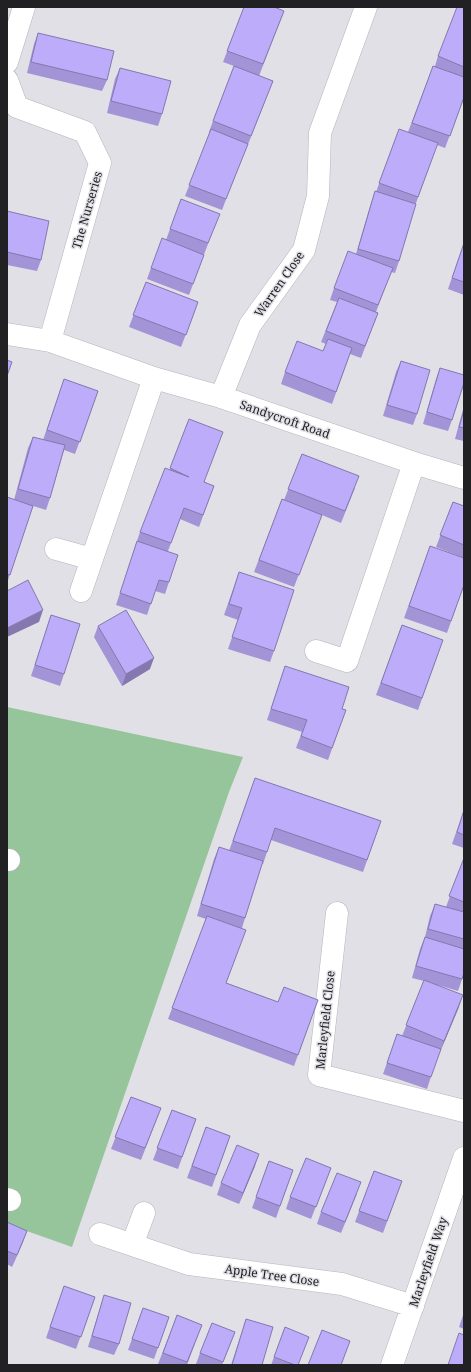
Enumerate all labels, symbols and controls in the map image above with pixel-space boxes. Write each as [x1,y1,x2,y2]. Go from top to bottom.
street label: The Nurseries [68,169,106,251]
street label: Warren Close [250,248,308,320]
street label: Sandycroft Road [238,396,333,443]
street label: Marleyfield Close [311,970,339,1070]
street label: Marleyfield Way [405,1215,451,1309]
street label: Apple Tree Close [224,1260,320,1290]

